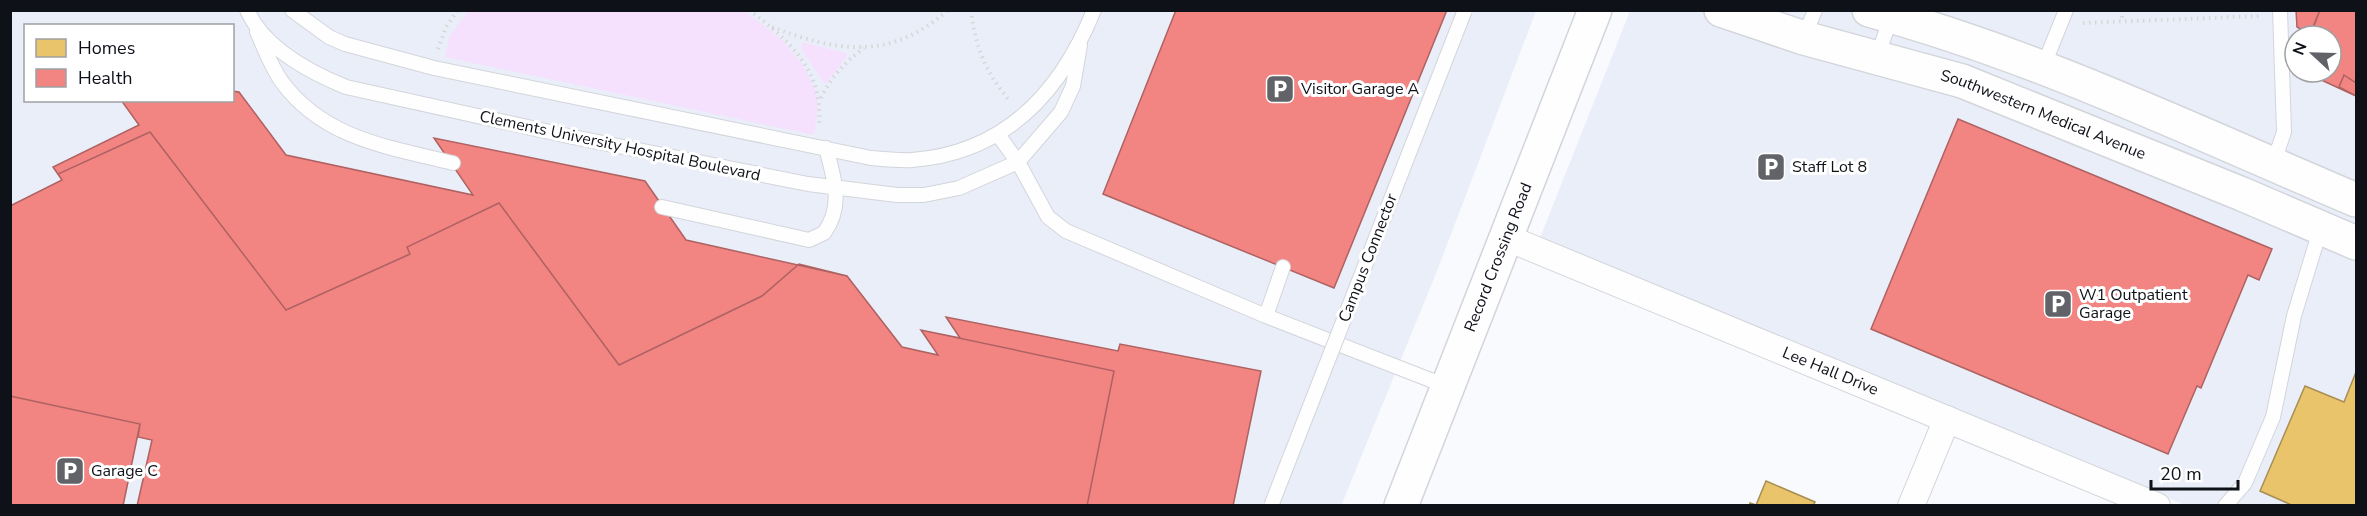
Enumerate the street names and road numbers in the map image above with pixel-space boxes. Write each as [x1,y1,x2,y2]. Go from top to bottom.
street label: Southwestern Medical Avenue [1938,65,2149,165]
street label: Clements University Hospital Boulevard [477,105,763,187]
street label: Record Crossing Road [1459,179,1537,335]
street label: Campus Connector [1333,190,1403,325]
street label: Lee Hall Drive [1779,342,1882,401]

